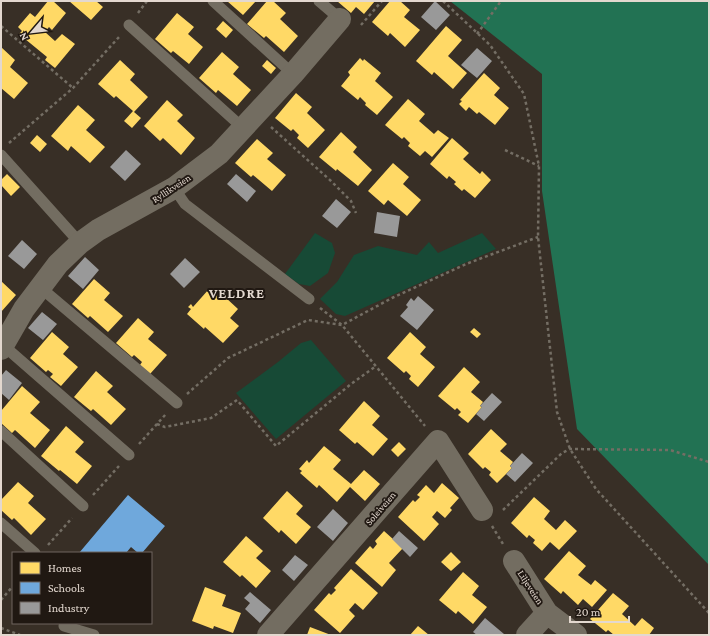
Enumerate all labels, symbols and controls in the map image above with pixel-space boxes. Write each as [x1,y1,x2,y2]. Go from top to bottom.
north arrow [12,12,52,52]
text: N [16,30,30,43]
street label: Ryllikveien [150,172,193,205]
district label: VELDRE [208,285,265,301]
street label: Soleiveien [363,489,398,527]
legend [12,552,152,624]
text: Homes [48,561,82,575]
street label: Liljeveien [515,568,546,607]
text: Schools [48,581,85,595]
scale bar [570,598,629,624]
text: Industry [48,601,90,615]
text: 20 m [576,605,601,619]

